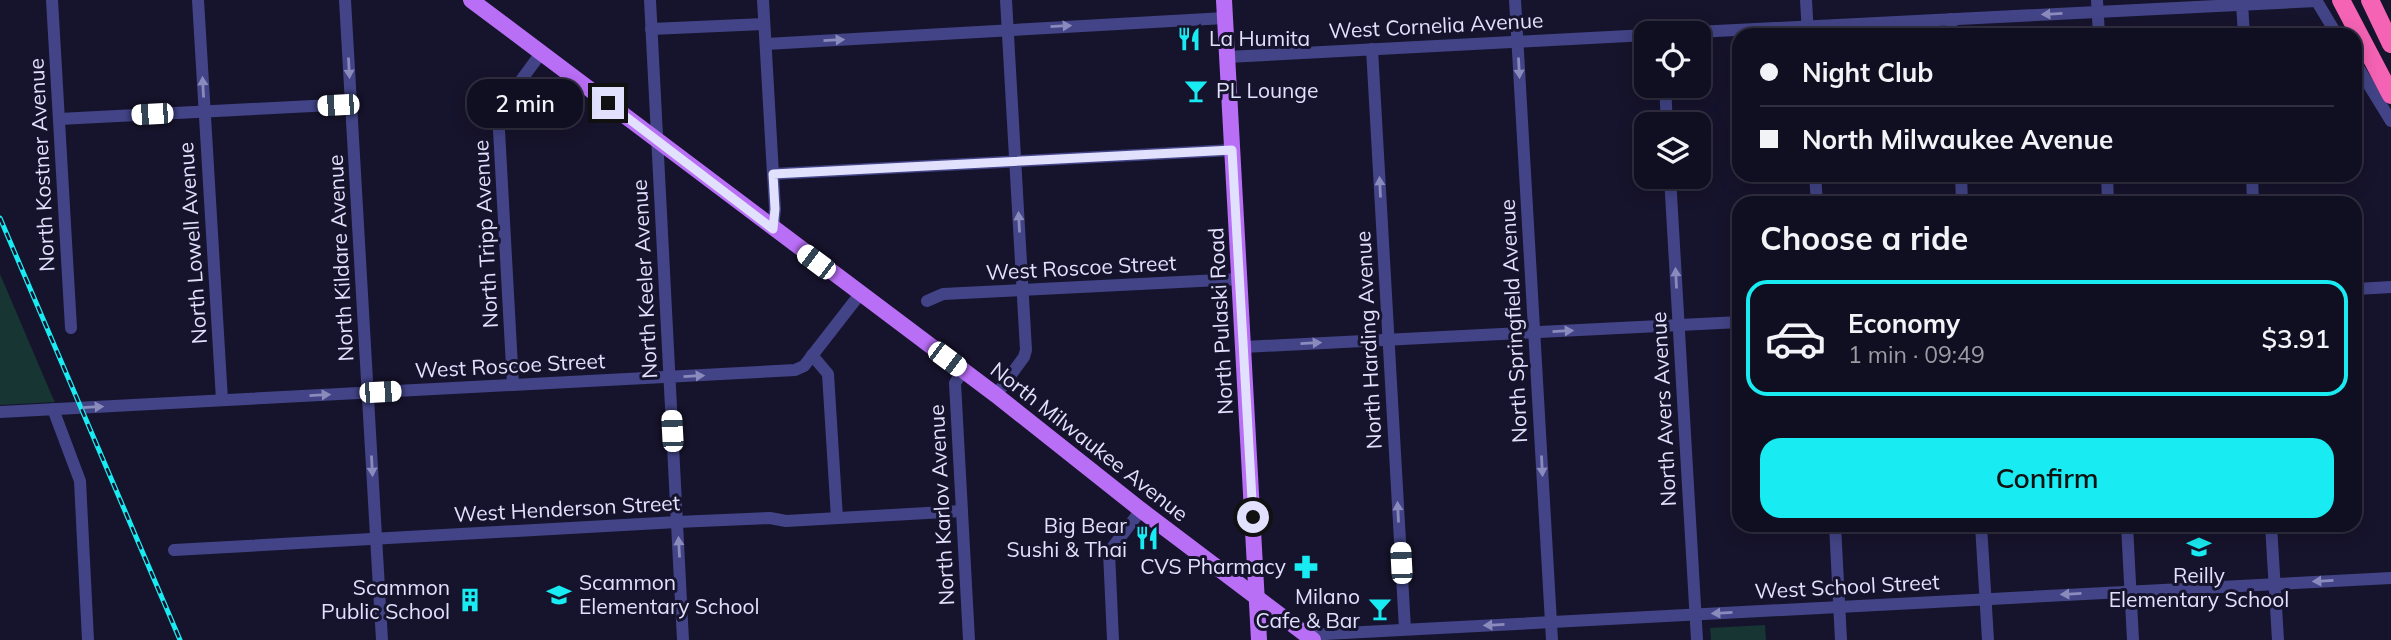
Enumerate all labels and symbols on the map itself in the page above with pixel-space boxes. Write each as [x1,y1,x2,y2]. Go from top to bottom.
street label: West Cornelia Avenue [1328,6,1544,44]
one-way arrow [2041,8,2063,19]
one-way arrow [1050,21,1072,32]
restaurant icon: La Humita [1175,25,1203,53]
place label: La Humita [1209,25,1310,51]
one-way arrow [823,34,845,45]
one-way arrow [344,57,355,79]
one-way arrow [1513,57,1524,79]
street label: North Kostner Avenue [22,58,60,272]
one-way arrow [197,76,208,98]
bar icon: PL Lounge [1182,77,1210,105]
place label: PL Lounge [1216,77,1318,103]
callout: 2 min [468,78,584,128]
route end [592,87,624,119]
car [317,93,360,117]
car [131,102,174,126]
street label: North Tripp Avenue [467,139,503,329]
street label: North Lowell Avenue [172,141,212,345]
street label: North Kildare Avenue [322,154,358,362]
one-way arrow [1374,176,1385,198]
street label: North Keeler Avenue [626,179,662,379]
street label: North Springfield Avenue [1494,199,1532,444]
one-way arrow [1013,210,1024,232]
street label: North Pulaski Road [1202,227,1238,415]
street label: North Harding Avenue [1349,230,1387,450]
car [793,241,840,283]
street label: West Roscoe Street [985,249,1177,285]
one-way arrow [1670,267,1681,289]
street label: North Avers Avenue [1645,311,1681,507]
one-way arrow [1552,325,1574,336]
car [924,338,971,380]
one-way arrow [1301,338,1323,349]
street label: West Roscoe Street [414,347,606,383]
street label: North Milwaukee Avenue [986,356,1194,527]
one-way arrow [683,370,705,381]
car [359,380,402,404]
one-way arrow [309,389,331,400]
one-way arrow [82,401,104,412]
street label: North Karlov Avenue [923,404,959,606]
car [661,409,684,453]
one-way arrow [367,456,378,478]
one-way arrow [1536,456,1547,478]
street label: West Henderson Street [453,489,681,527]
route start [1237,501,1269,533]
one-way arrow [1392,501,1403,523]
place label: Big Bear Sushi & Thai [1006,512,1127,562]
restaurant icon: Big Bear Sushi & Thai [1133,524,1161,552]
school or university icon: Reilly Elementary School [2185,533,2213,561]
one-way arrow [673,536,684,558]
car [1390,541,1413,585]
place label: CVS Pharmacy [1140,553,1286,579]
pharmacy icon: CVS Pharmacy [1292,553,1320,581]
place label: Reilly Elementary School [2109,562,2289,612]
street label: West School Street [1754,568,1940,604]
place label: Scammon Elementary School [579,569,760,619]
place label: Scammon Public School [321,574,450,624]
one-way arrow [2312,576,2334,587]
school or university icon: Scammon Elementary School [545,581,573,609]
place label: Milano Cafe & Bar [1256,583,1360,633]
building icon: Scammon Public School [456,586,484,614]
one-way arrow [2060,589,2082,600]
bar icon: Milano Cafe & Bar [1366,595,1394,623]
one-way arrow [1710,608,1732,619]
one-way arrow [1483,619,1505,630]

